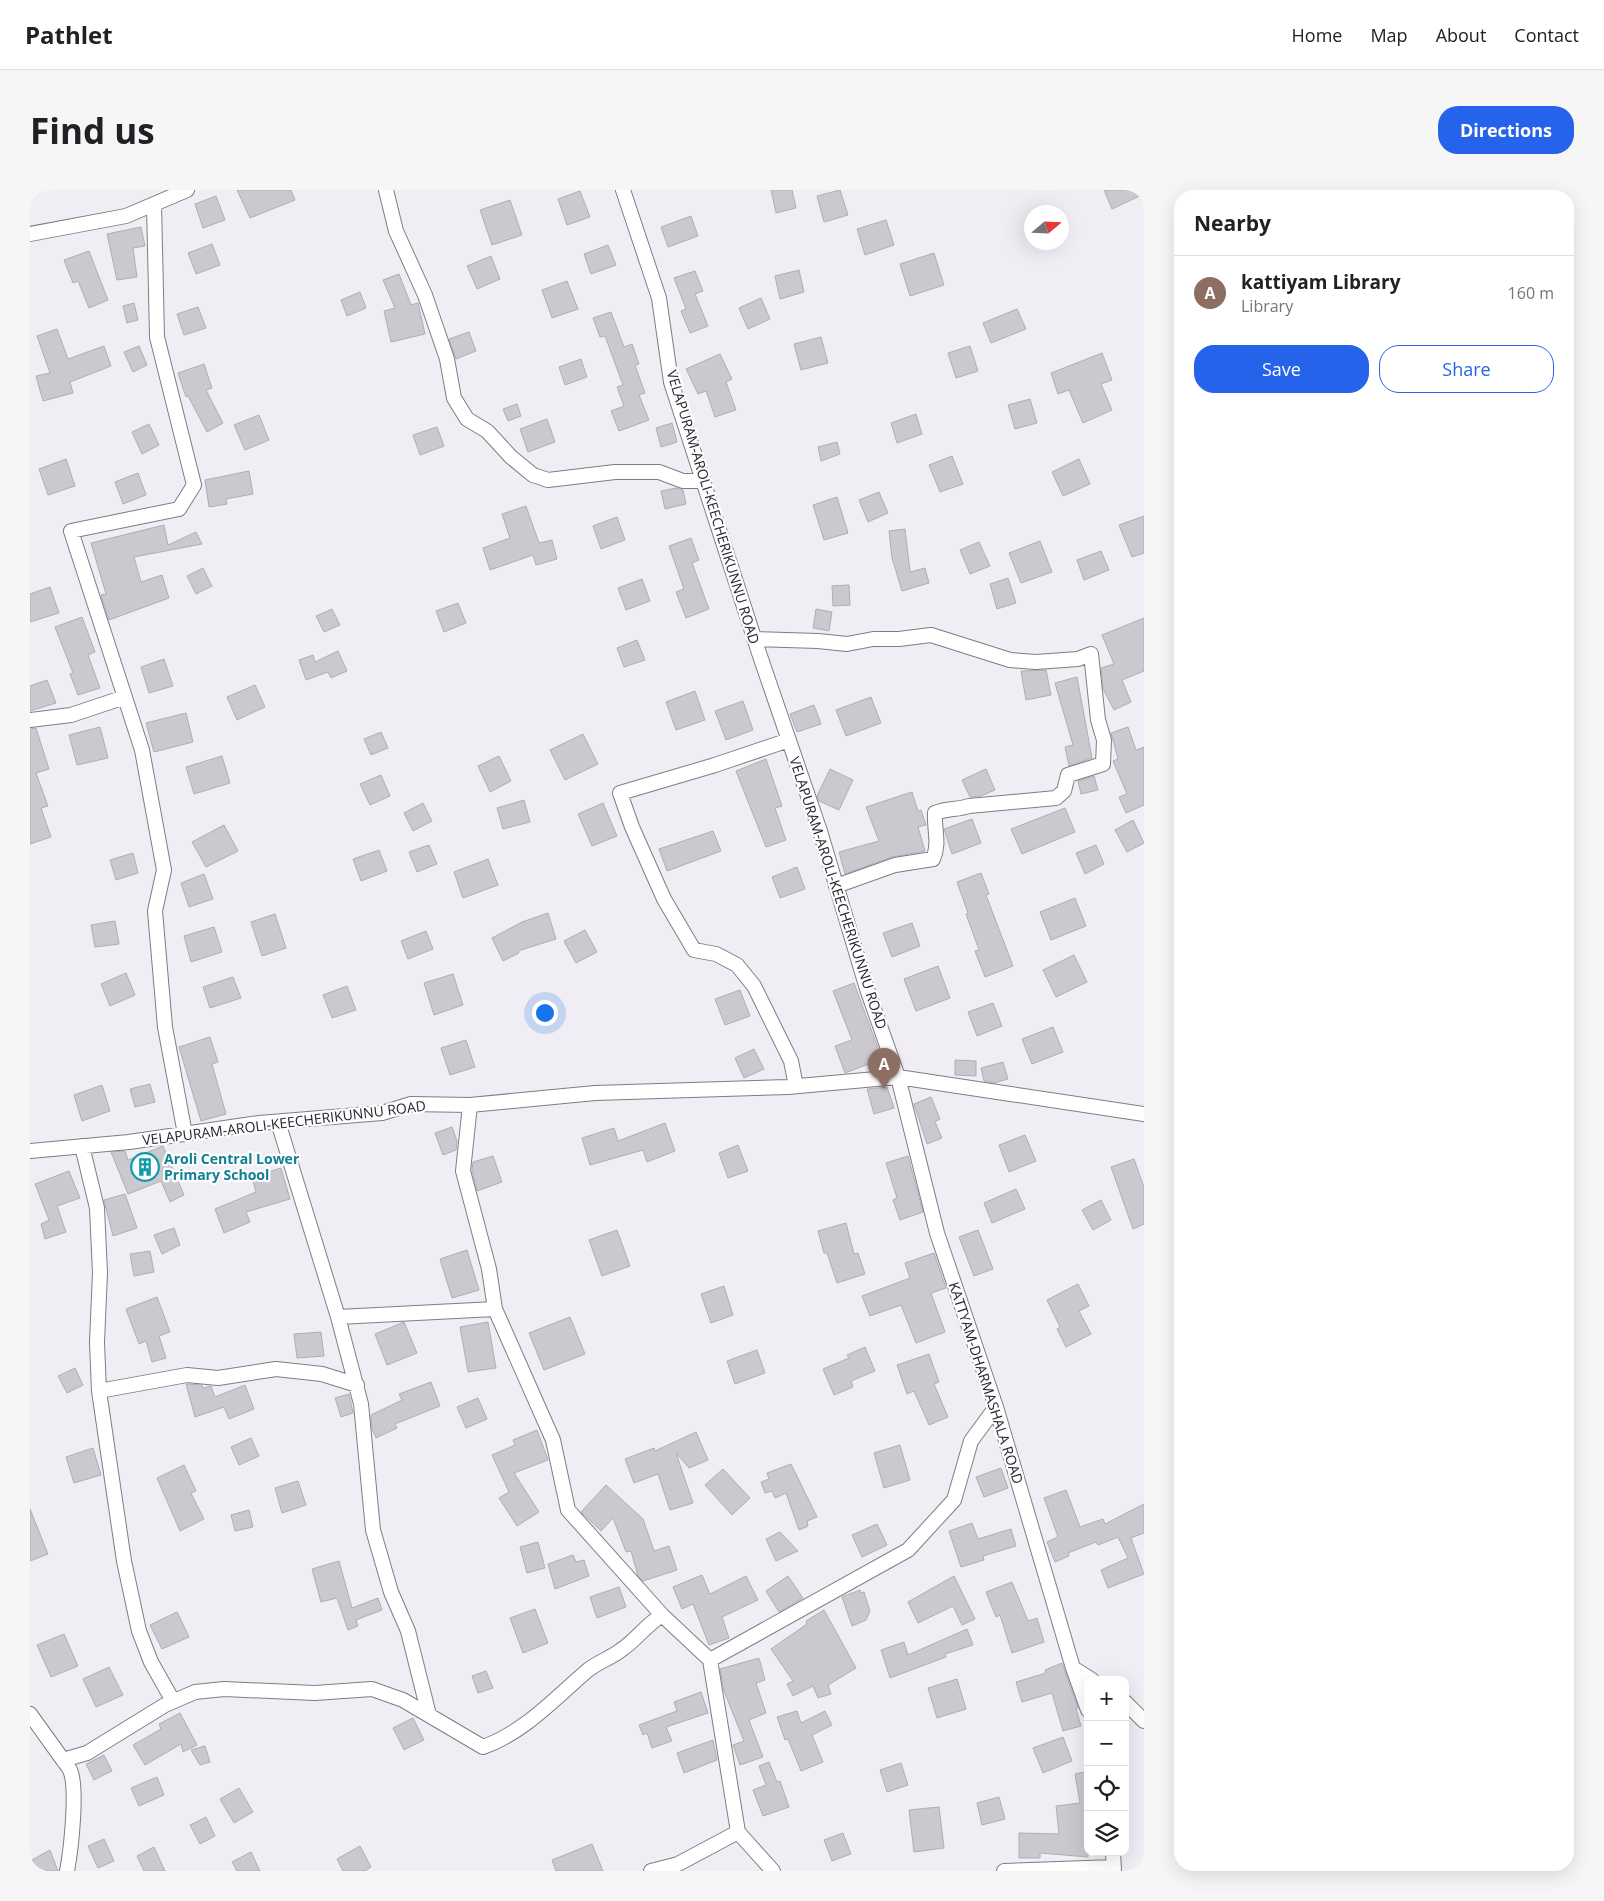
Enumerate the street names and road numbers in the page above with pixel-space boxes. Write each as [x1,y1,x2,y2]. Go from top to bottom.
street label: VELAPURAM-AROLI-KEECHERIKUNNU ROAD [663,368,764,646]
street label: VELAPURAM-AROLI-KEECHERIKUNNU ROAD [785,754,892,1032]
street label: VELAPURAM-AROLI-KEECHERIKUNNU ROAD [141,1096,427,1149]
street label: KATTYAM-DHARMASHALA ROAD [945,1279,1028,1486]

